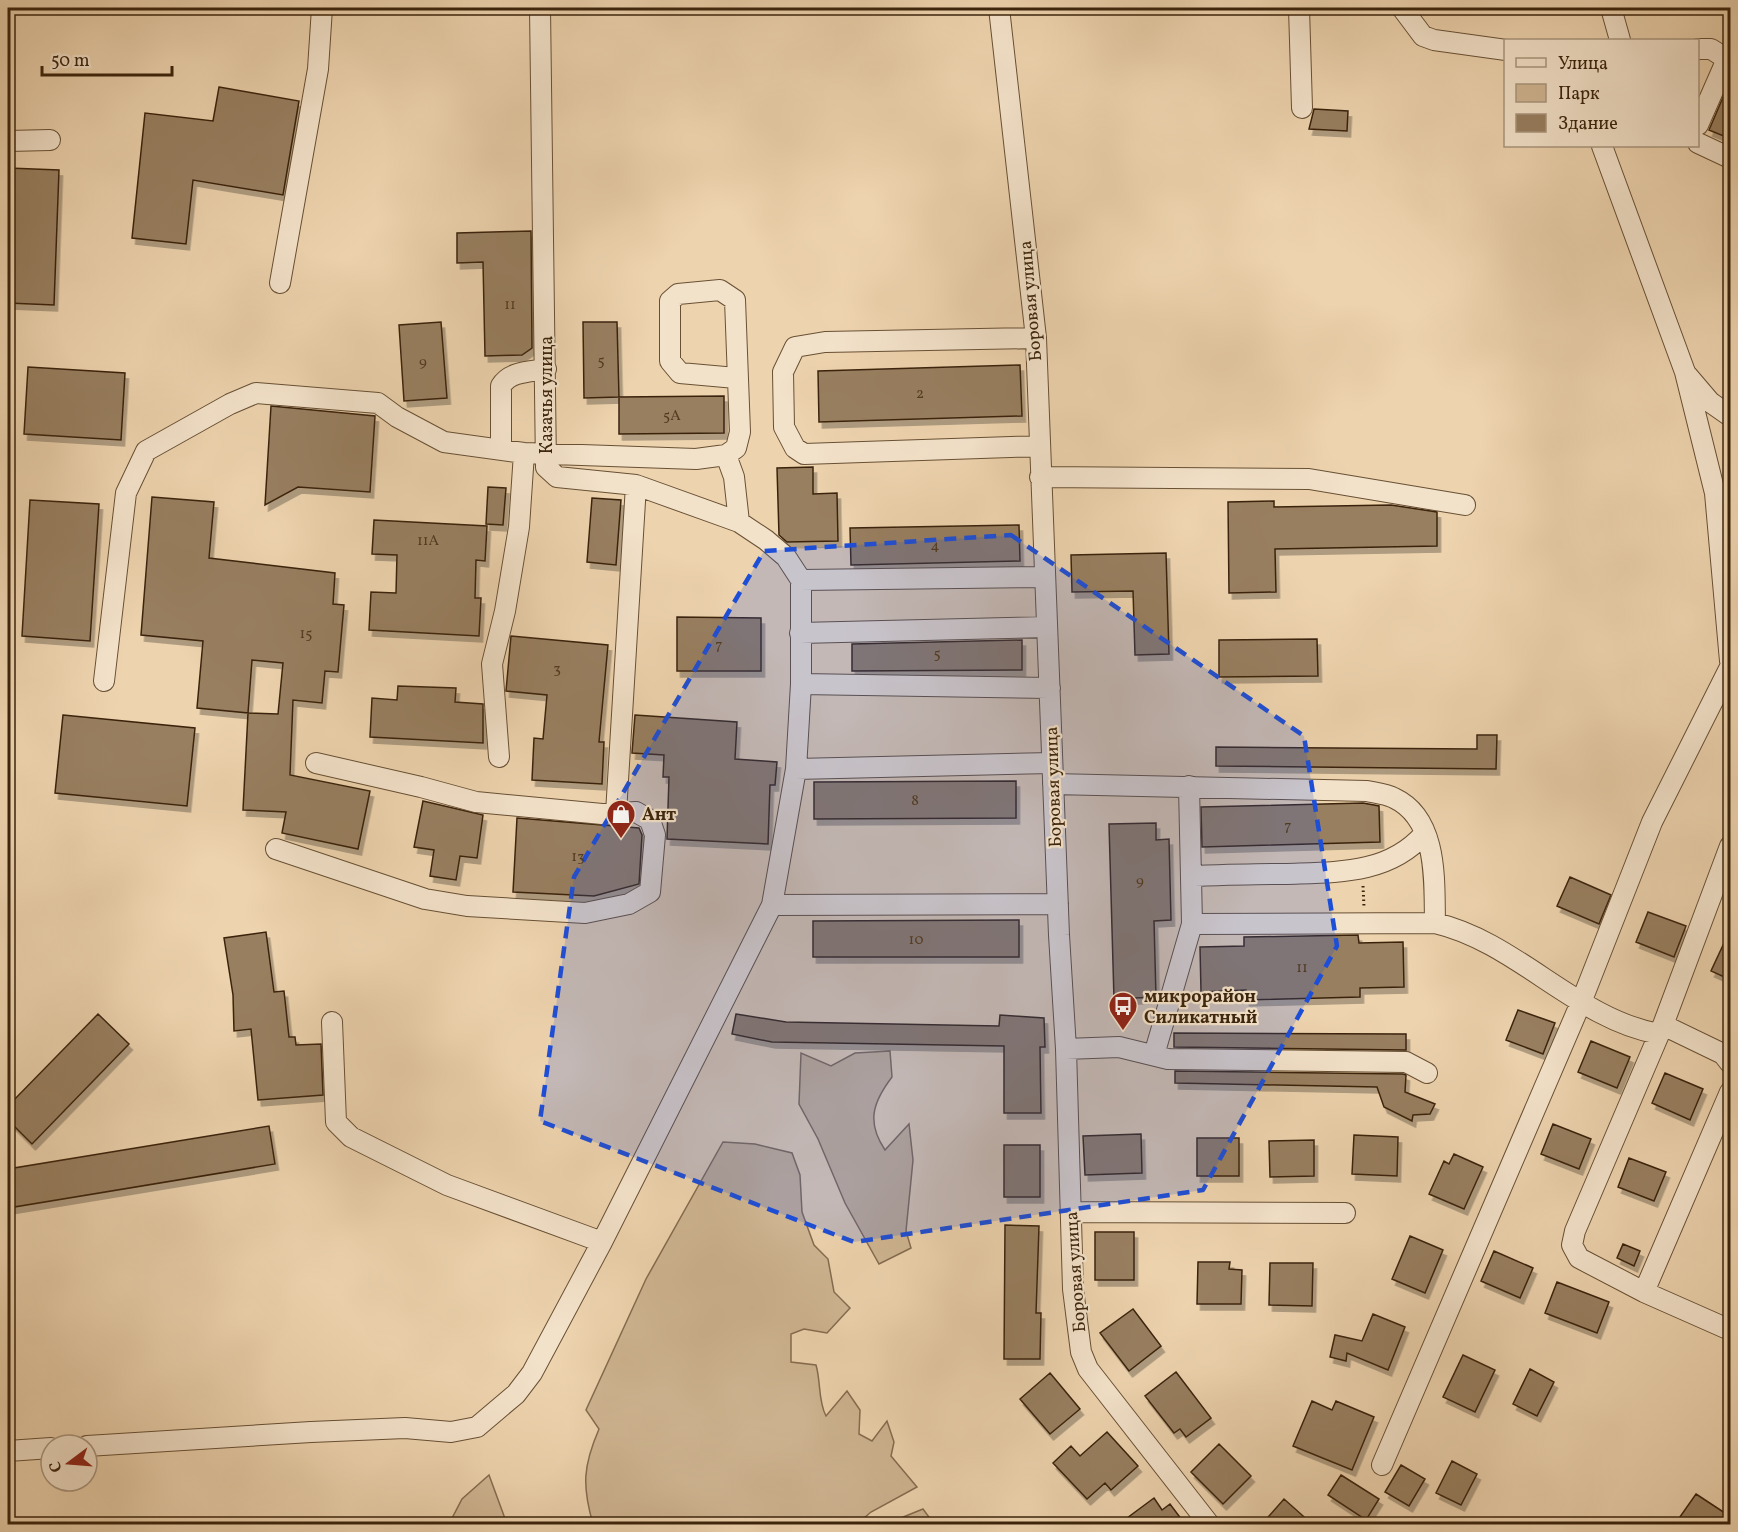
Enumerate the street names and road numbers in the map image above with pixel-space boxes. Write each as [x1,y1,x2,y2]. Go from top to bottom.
street label: Боровая улица [1014,239,1049,362]
street label: Казачья улица [535,336,560,454]
street label: Боровая улица [1040,726,1069,848]
street label: Боровая улица [1060,1211,1093,1333]

